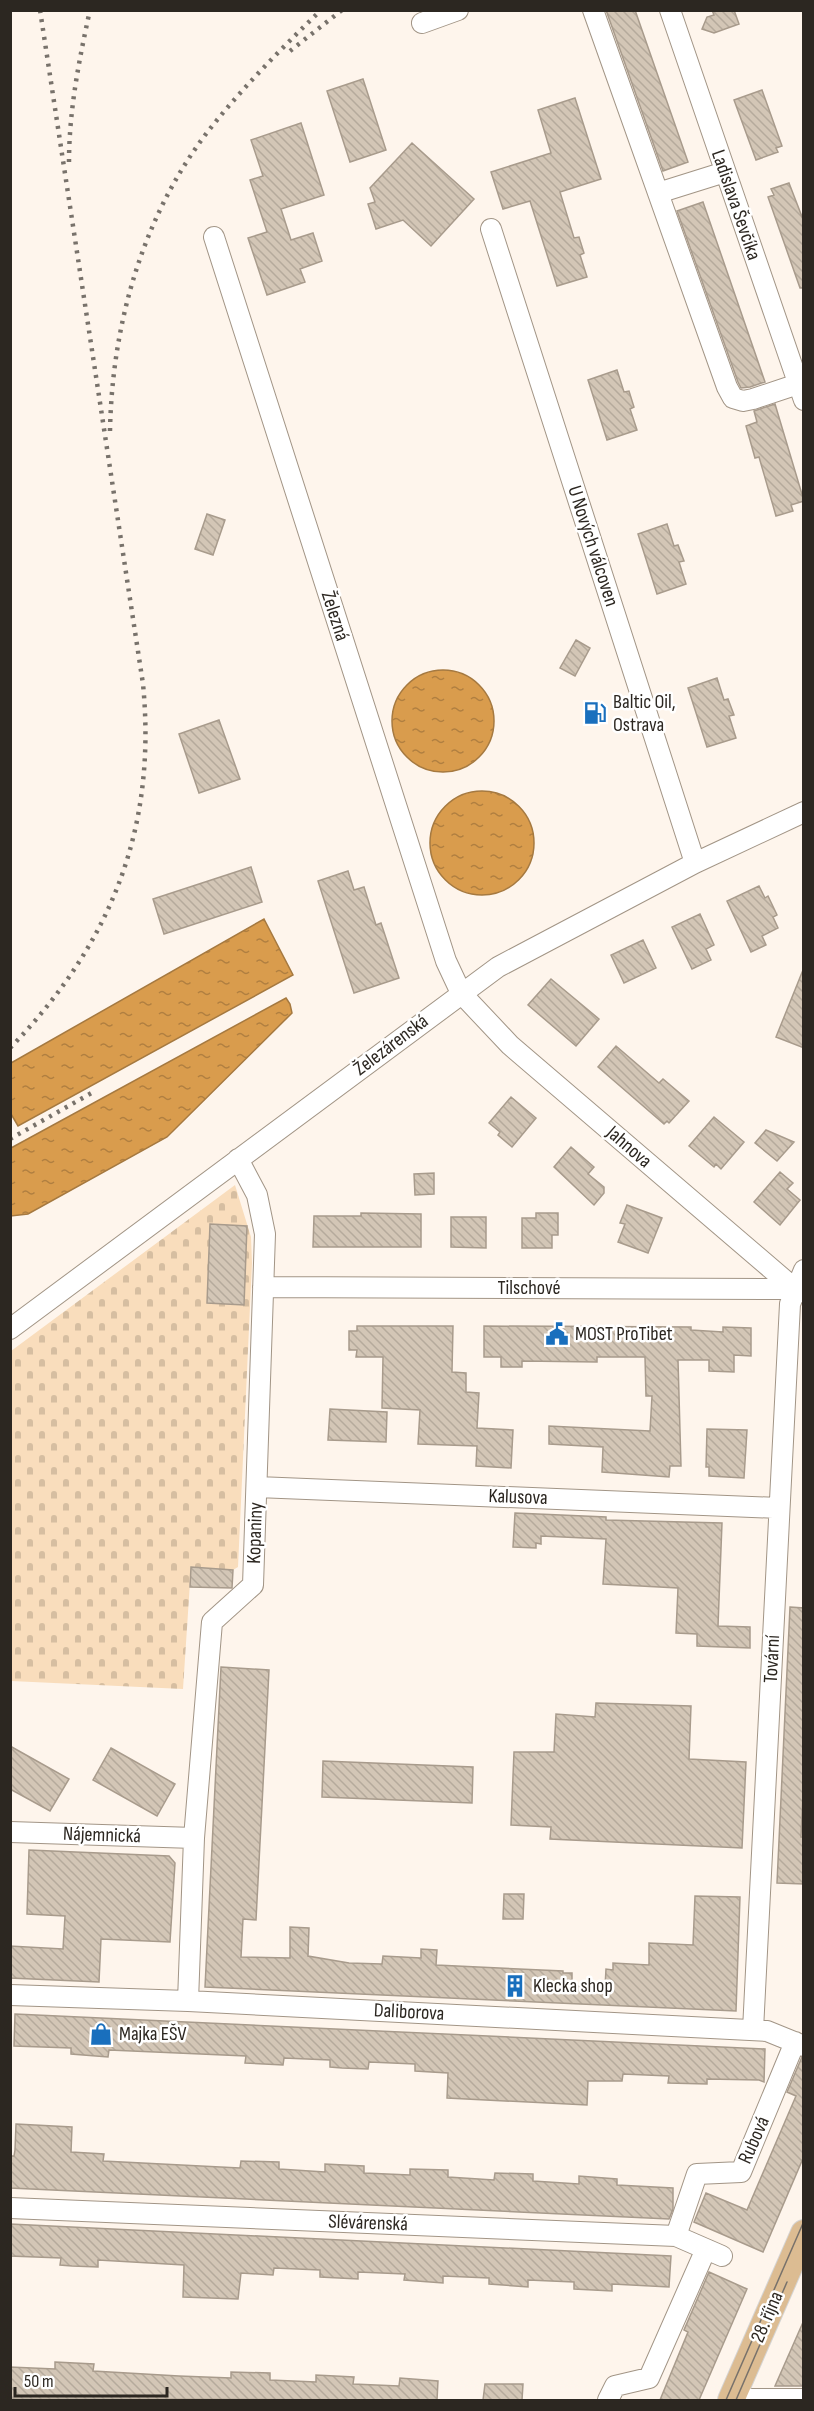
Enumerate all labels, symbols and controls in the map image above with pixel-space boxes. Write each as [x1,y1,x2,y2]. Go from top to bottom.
street label: Ladislava Ševčíka [706,147,766,263]
street label: U Nových válcoven [562,483,624,609]
street label: Železná [316,588,354,644]
place label: Baltic Oil, Ostrava [613,690,676,737]
fuel station icon: Baltic Oil, Ostrava [582,700,608,726]
street label: Železárenská [349,1009,433,1081]
street label: Jahnova [601,1120,657,1173]
street label: Tilschové [497,1276,561,1300]
public building icon: MOST ProTibet [544,1321,570,1347]
place label: MOST ProTibet [575,1322,673,1346]
street label: Kalusova [488,1484,548,1510]
street label: Kopaniny [242,1502,268,1564]
street label: Tovární [759,1634,785,1684]
street label: Nájemnická [63,1822,141,1848]
building icon: Klecka shop [502,1973,528,1999]
place label: Klecka shop [533,1974,613,1998]
street label: Daliborova [373,1998,445,2026]
shop icon: Majka EŠV [88,2021,114,2047]
place label: Majka EŠV [119,2022,186,2046]
street label: Rubová [733,2113,775,2167]
street label: Slévárenská [328,2210,408,2236]
street label: 28. října [746,2288,788,2346]
scale bar [15,2360,166,2398]
text: 50 m [24,2371,54,2392]

